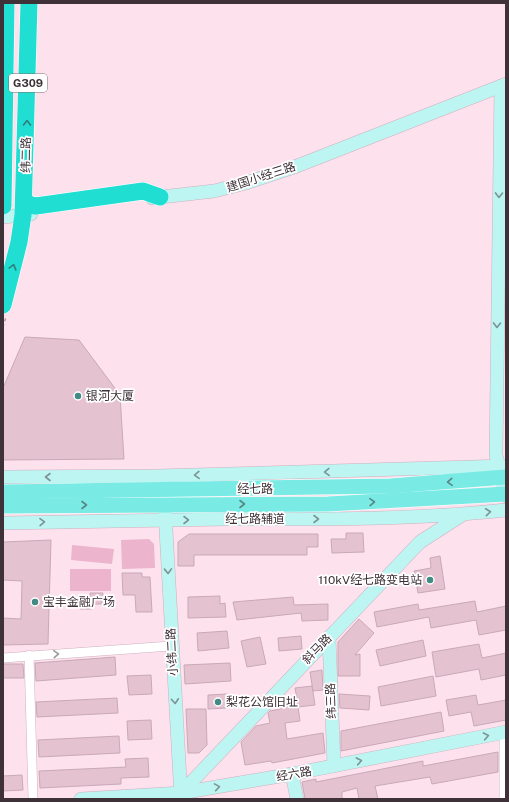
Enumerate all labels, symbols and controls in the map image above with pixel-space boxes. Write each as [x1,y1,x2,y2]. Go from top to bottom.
road number: G309 [9,74,47,92]
one-way arrow [23,120,31,126]
street label: 纬二路 [19,137,33,173]
street label: 建国小经三路 [225,159,297,195]
one-way arrow [495,192,503,198]
one-way arrow [8,264,17,271]
one-way arrow [493,322,501,328]
place label: 银河大厦 [86,389,134,403]
marker: 银河大厦 [73,391,83,401]
one-way arrow [324,467,330,476]
one-way arrow [194,471,200,479]
one-way arrow [45,473,51,481]
one-way arrow [447,477,453,486]
street label: 经七路 [237,482,273,496]
one-way arrow [369,498,375,507]
one-way arrow [239,500,245,508]
one-way arrow [81,501,87,509]
one-way arrow [485,507,491,516]
street label: 经七路辅道 [225,512,285,526]
one-way arrow [183,515,189,524]
one-way arrow [313,515,319,523]
one-way arrow [39,518,45,526]
one-way arrow [164,568,172,574]
place label: 110kV经七路变电站 [318,573,422,587]
marker: 110kV经七路变电站 [425,575,435,585]
place label: 宝丰金融广场 [43,595,115,609]
marker: 宝丰金融广场 [30,597,40,607]
street label: 小纬二路 [164,628,180,676]
street label: 斜马路 [299,631,335,667]
one-way arrow [53,649,59,658]
street label: 纬三路 [323,683,339,719]
place label: 梨花公馆旧址 [226,695,298,709]
marker: 梨花公馆旧址 [213,697,223,707]
one-way arrow [170,698,179,704]
one-way arrow [483,732,489,741]
one-way arrow [355,758,362,766]
street label: 经六路 [275,764,313,784]
one-way arrow [214,783,220,792]

